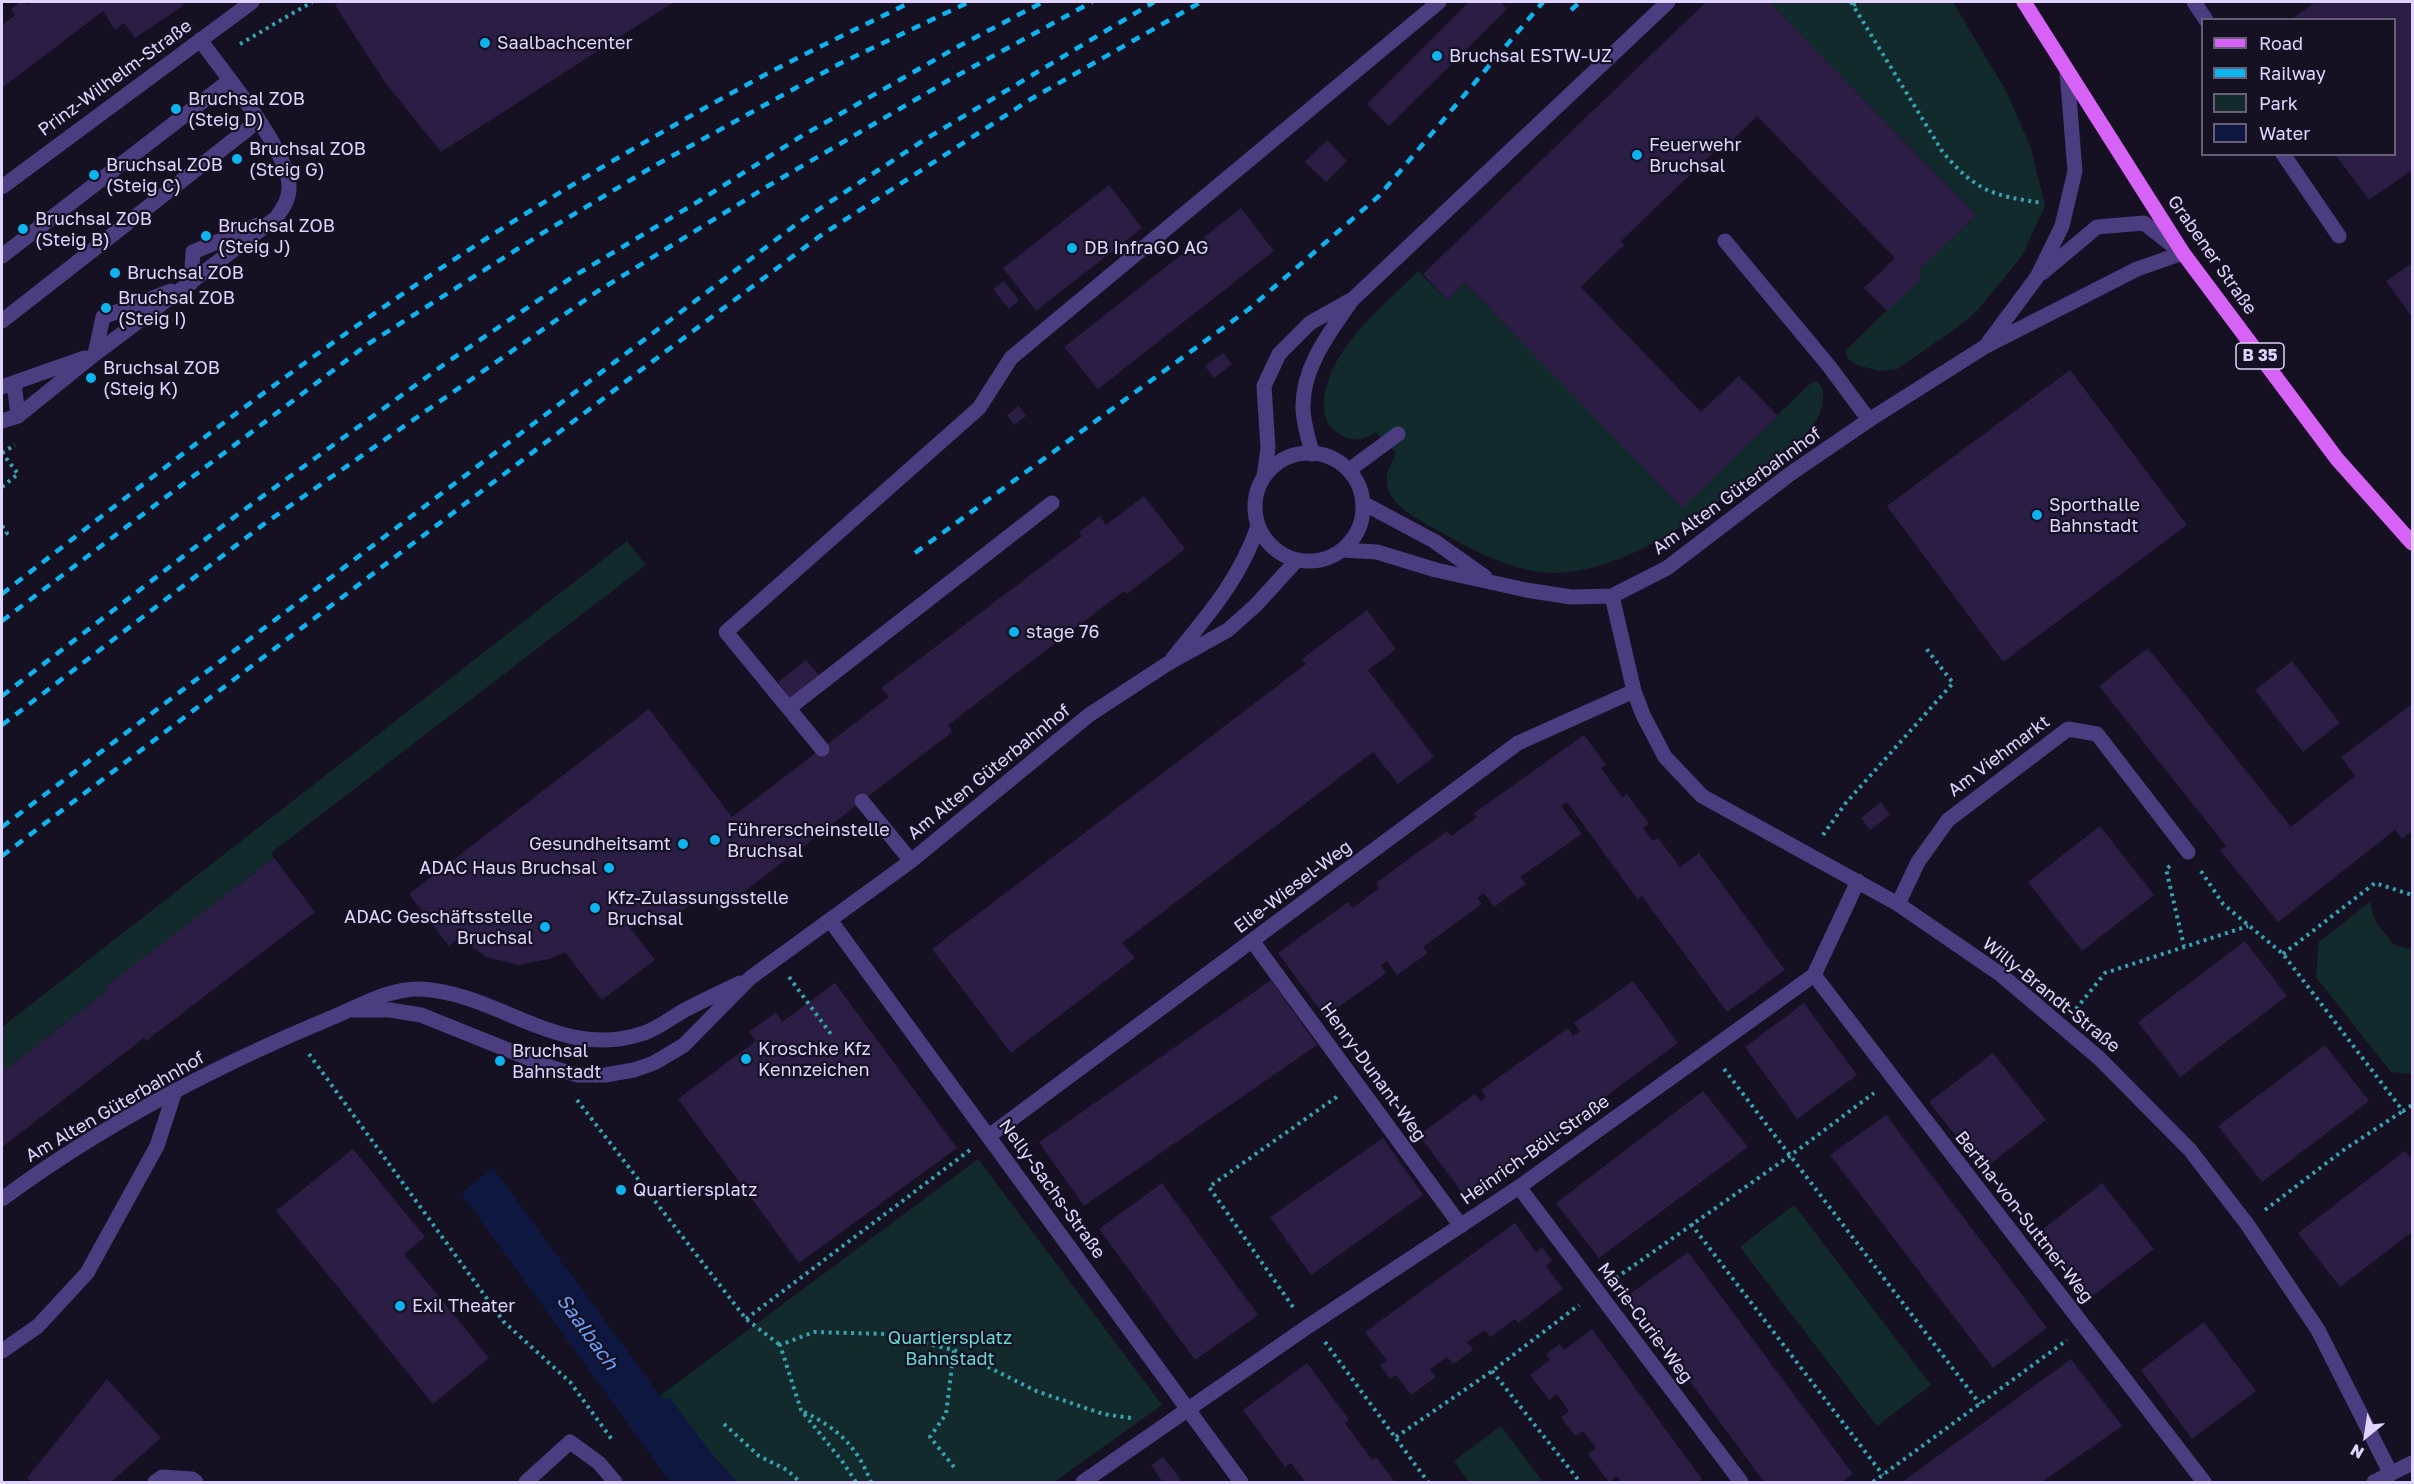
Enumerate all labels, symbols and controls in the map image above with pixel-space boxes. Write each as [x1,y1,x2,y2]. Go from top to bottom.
street label: Prinz-Wilhelm-Straße [34,15,196,141]
legend [2201,18,2396,156]
place label: Saalbachcenter [497,32,633,54]
text: Road [2259,32,2303,54]
marker: Saalbachcenter [478,36,492,50]
place label: Bruchsal ESTW-UZ [1449,45,1612,67]
marker: Bruchsal ESTW-UZ [1430,49,1444,63]
text: Railway [2259,62,2326,84]
place label: Bruchsal ZOB (Steig D) [188,88,305,130]
text: Park [2259,92,2298,114]
marker: Bruchsal ZOB (Steig D) [169,102,183,116]
text: Water [2259,122,2310,144]
place label: Feuerwehr Bruchsal [1649,134,1742,176]
place label: Bruchsal ZOB (Steig G) [249,138,366,180]
marker: Feuerwehr Bruchsal [1630,148,1644,162]
marker: Bruchsal ZOB (Steig G) [230,152,244,166]
place label: Bruchsal ZOB (Steig C) [106,154,223,196]
marker: Bruchsal ZOB (Steig C) [87,168,101,182]
street label: Grabener Straße [2163,191,2261,319]
place label: Bruchsal ZOB (Steig B) [35,208,152,250]
place label: Bruchsal ZOB (Steig J) [218,215,335,258]
marker: Bruchsal ZOB (Steig B) [16,222,30,236]
marker: Bruchsal ZOB (Steig J) [199,229,213,243]
place label: DB InfraGO AG [1084,237,1208,259]
marker: DB InfraGO AG [1065,241,1079,255]
place label: Bruchsal ZOB [127,262,244,284]
marker: Bruchsal ZOB [108,266,122,280]
place label: Bruchsal ZOB (Steig I) [118,287,235,330]
marker: Bruchsal ZOB (Steig I) [99,301,113,315]
road number: B 35 [2236,343,2284,369]
place label: Bruchsal ZOB (Steig K) [103,357,220,400]
marker: Bruchsal ZOB (Steig K) [84,371,98,385]
street label: Am Alten Güterbahnhof [1649,423,1825,559]
place label: Sporthalle Bahnstadt [2049,494,2140,536]
marker: Sporthalle Bahnstadt [2030,508,2044,522]
place label: stage 76 [1026,621,1099,643]
marker: stage 76 [1007,625,1021,639]
street label: Am Alten Güterbahnhof [903,700,1075,844]
street label: Am Viehmarkt [1944,711,2054,801]
place label: Führerscheinstelle Bruchsal [727,819,890,862]
place label: Gesundheitsamt [529,833,671,855]
marker: Führerscheinstelle Bruchsal [708,833,722,847]
street label: Elie-Wiesel-Weg [1230,836,1356,938]
marker: Gesundheitsamt [676,837,690,851]
place label: ADAC Haus Bruchsal [419,857,597,879]
marker: ADAC Haus Bruchsal [602,861,616,875]
place label: Kfz-Zulassungsstelle Bruchsal [607,887,789,930]
marker: Kfz-Zulassungsstelle Bruchsal [588,901,602,915]
place label: ADAC Geschäftsstelle Bruchsal [344,906,533,948]
marker: ADAC Geschäftsstelle Bruchsal [538,920,552,934]
street label: Willy-Brandt-Straße [1978,933,2124,1057]
street label: Henry-Dunant-Weg [1315,998,1431,1146]
place label: Kroschke Kfz Kennzeichen [758,1038,871,1080]
place label: Bruchsal Bahnstadt [512,1040,602,1082]
street label: Am Alten Güterbahnhof [22,1047,208,1167]
marker: Kroschke Kfz Kennzeichen [739,1052,753,1066]
marker: Bruchsal Bahnstadt [493,1054,507,1068]
street label: Heinrich-Böll-Straße [1457,1091,1613,1209]
street label: Nelly-Sachs-Straße [994,1115,1110,1263]
street label: Bertha-von-Suttner-Weg [1950,1127,2098,1307]
place label: Quartiersplatz [633,1179,757,1201]
marker: Quartiersplatz [614,1183,628,1197]
street label: Marie-Curie-Weg [1593,1259,1697,1387]
water label: Saalbach [551,1289,623,1375]
place label: Exil Theater [412,1295,515,1317]
marker: Exil Theater [393,1299,407,1313]
park label: Quartiersplatz Bahnstadt [888,1327,1012,1370]
north arrow [2336,1406,2396,1466]
text: N [2347,1440,2367,1463]

